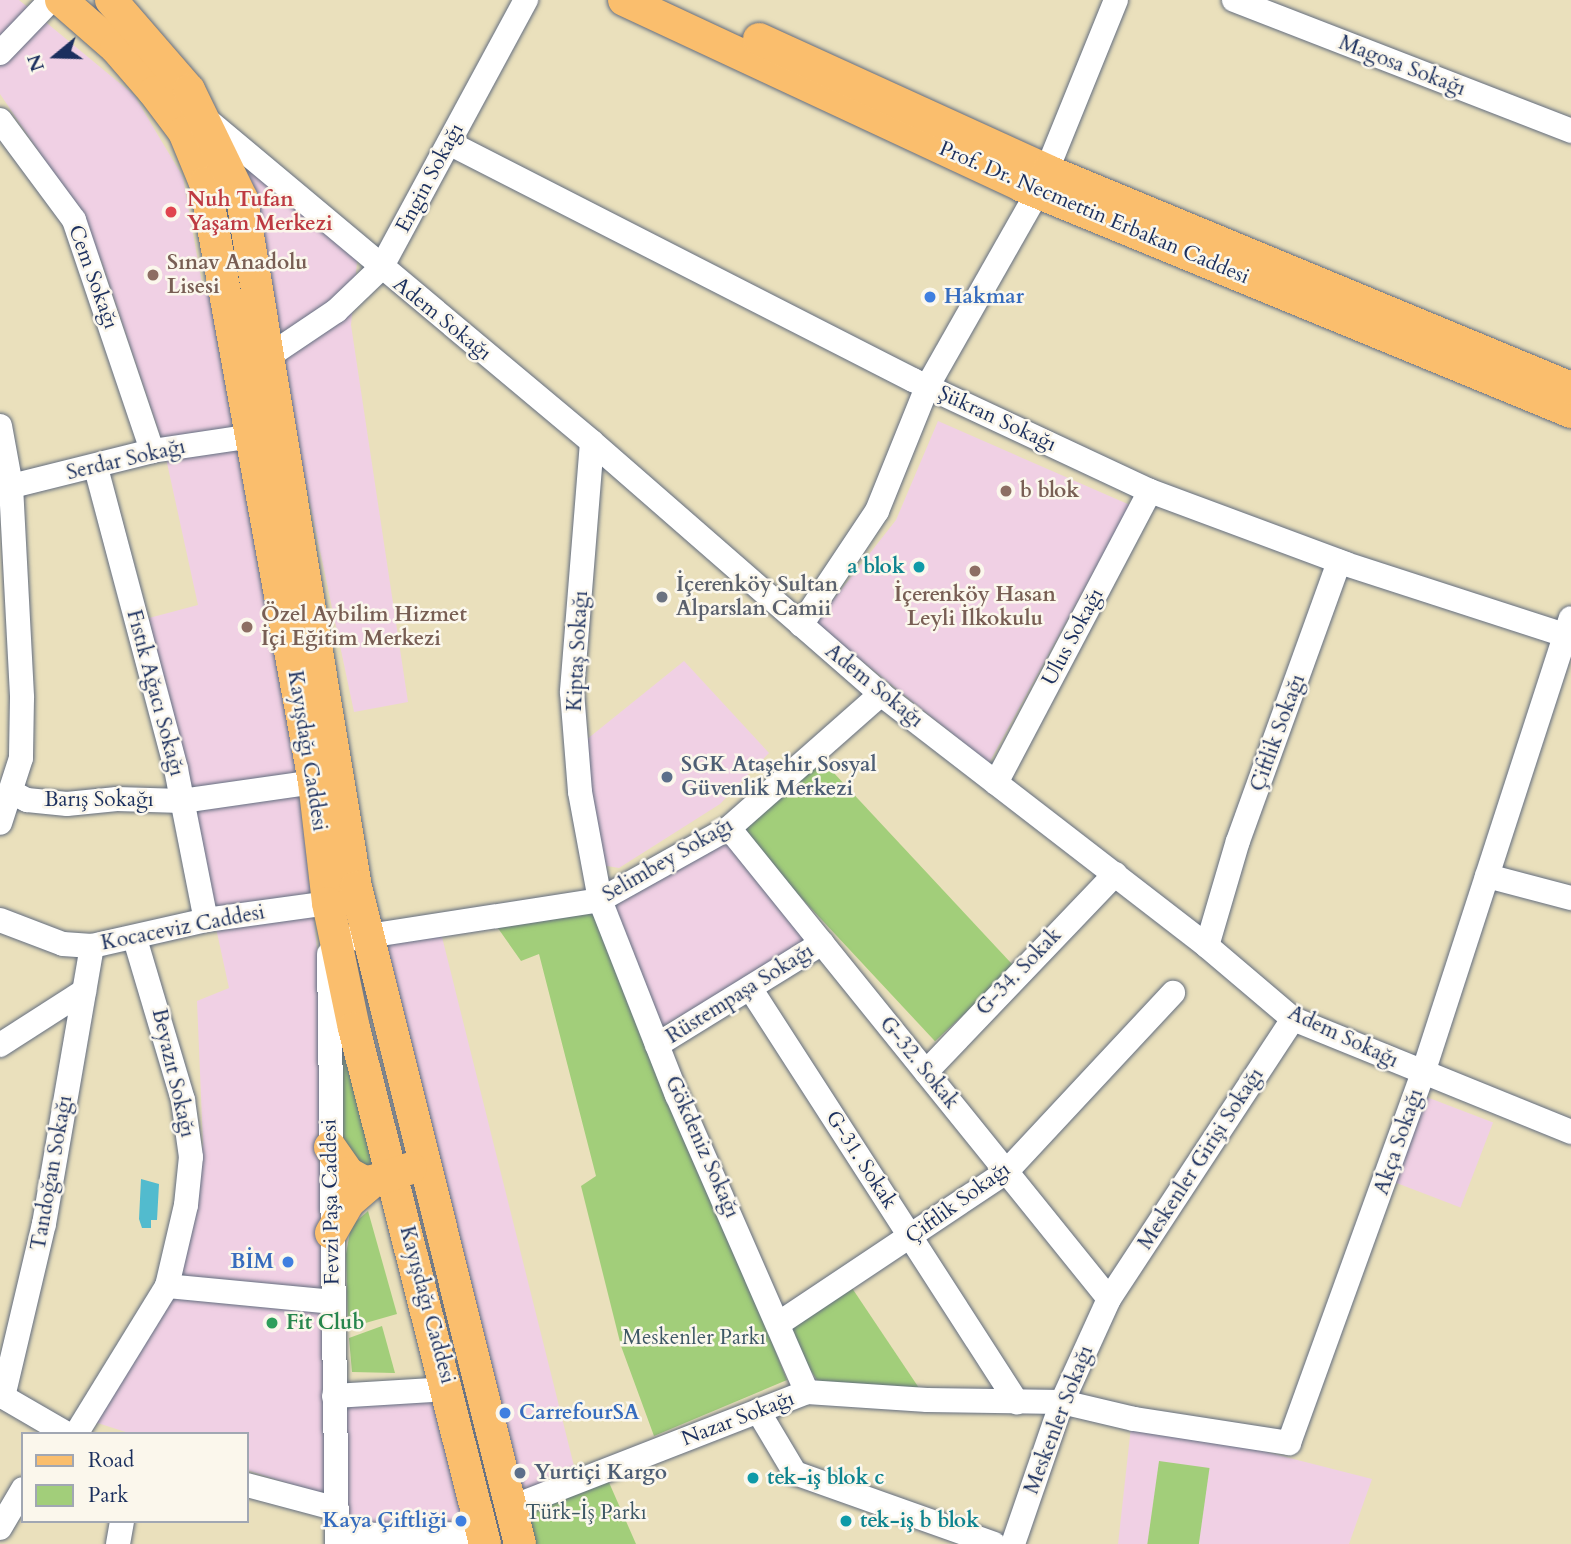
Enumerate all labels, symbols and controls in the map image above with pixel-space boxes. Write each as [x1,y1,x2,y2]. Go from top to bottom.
north arrow [21,21,91,91]
street label: Magosa Sokağı [1335,30,1469,102]
text: N [21,51,51,75]
street label: Engin Sokağı [391,119,469,237]
street label: Prof. Dr. Necmettin Erbakan Caddesi [935,136,1253,290]
place label: Nuh Tufan Yaşam Merkezi [187,187,333,237]
marker: Nuh Tufan Yaşam Merkezi [161,202,181,222]
street label: Cem Sokağı [63,222,123,332]
place label: Sınav Anadolu Lisesi [167,250,308,300]
marker: Sınav Anadolu Lisesi [145,267,161,283]
street label: Adem Sokağı [388,272,496,366]
place label: Hakmar [944,284,1024,310]
marker: Hakmar [922,289,938,305]
street label: Şükran Sokağı [934,381,1060,457]
street label: Serdar Sokağı [64,434,188,486]
place label: b blok [1020,478,1079,504]
marker: b blok [998,483,1014,499]
place label: a blok [847,554,905,580]
marker: a blok [911,559,927,575]
marker: İçerenköy Hasan Leyli İlkokulu [967,563,983,579]
place label: İçerenköy Sultan Alparslan Camii [676,572,838,622]
place label: İçerenköy Hasan Leyli İlkokulu [894,582,1056,632]
street label: Ulus Sokağı [1037,584,1109,690]
marker: İçerenköy Sultan Alparslan Camii [654,589,670,605]
street label: Kiptaş Sokağı [562,590,594,712]
place label: Özel Aybilim Hizmet İçi Eğitim Merkezi [261,602,467,652]
street label: Fıstık Ağacı Sokağı [121,607,189,779]
marker: Özel Aybilim Hizmet İçi Eğitim Merkezi [239,619,255,635]
street label: Adem Sokağı [820,639,928,733]
street label: Kayışdağı Caddesi [282,669,332,833]
street label: Çiftlik Sokağı [1245,671,1311,795]
place label: SGK Ataşehir Sosyal Güvenlik Merkezi [681,752,877,802]
marker: SGK Ataşehir Sosyal Güvenlik Merkezi [659,769,675,785]
street label: Barış Sokağı [44,787,154,813]
street label: Selimbey Sokağı [598,812,738,908]
street label: Kocaceviz Caddesi [99,900,267,956]
street label: G-34. Sokak [971,923,1067,1021]
street label: Rüstempaşa Sokağı [662,939,818,1049]
street label: Adem Sokağı [1284,1000,1402,1074]
street label: Beyazıt Sokağı [146,1006,200,1140]
street label: G-32. Sokak [874,1012,964,1114]
street label: Meskenler Girişi Sokağı [1133,1063,1269,1255]
street label: Gökdeniz Sokağı [659,1072,745,1222]
street label: Akça Sokağı [1369,1086,1429,1198]
street label: Tandoğan Sokağı [26,1093,78,1253]
street label: G-31. Sokak [820,1106,902,1214]
street label: Fevzi Paşa Caddesi [317,1119,345,1285]
street label: Çiftlik Sokağı [901,1157,1015,1249]
street label: Kayışdağı Caddesi [394,1223,460,1387]
place label: BİM [230,1249,274,1275]
marker: BİM [280,1254,296,1270]
place label: Fit Club [286,1310,364,1336]
marker: Fit Club [264,1315,280,1331]
park label: Meskenler Parkı [622,1325,766,1351]
street label: Meskenler Sokağı [1019,1342,1099,1498]
street label: Nazar Sokağı [678,1386,798,1452]
place label: CarrefourSA [519,1400,640,1426]
marker: CarrefourSA [497,1405,513,1421]
legend [21,1432,248,1523]
text: Road [88,1446,134,1475]
place label: Yurtiçi Kargo [534,1460,667,1486]
marker: Yurtiçi Kargo [512,1465,528,1481]
place label: tek-iş blok c [767,1465,884,1491]
marker: tek-iş blok c [745,1470,761,1486]
text: Park [88,1481,128,1510]
park label: Türk-İş Parkı [525,1500,647,1526]
place label: Kaya Çiftliği [323,1508,447,1534]
place label: tek-iş b blok [860,1508,979,1534]
marker: Kaya Çiftliği [453,1513,469,1529]
marker: tek-iş b blok [838,1513,854,1529]

